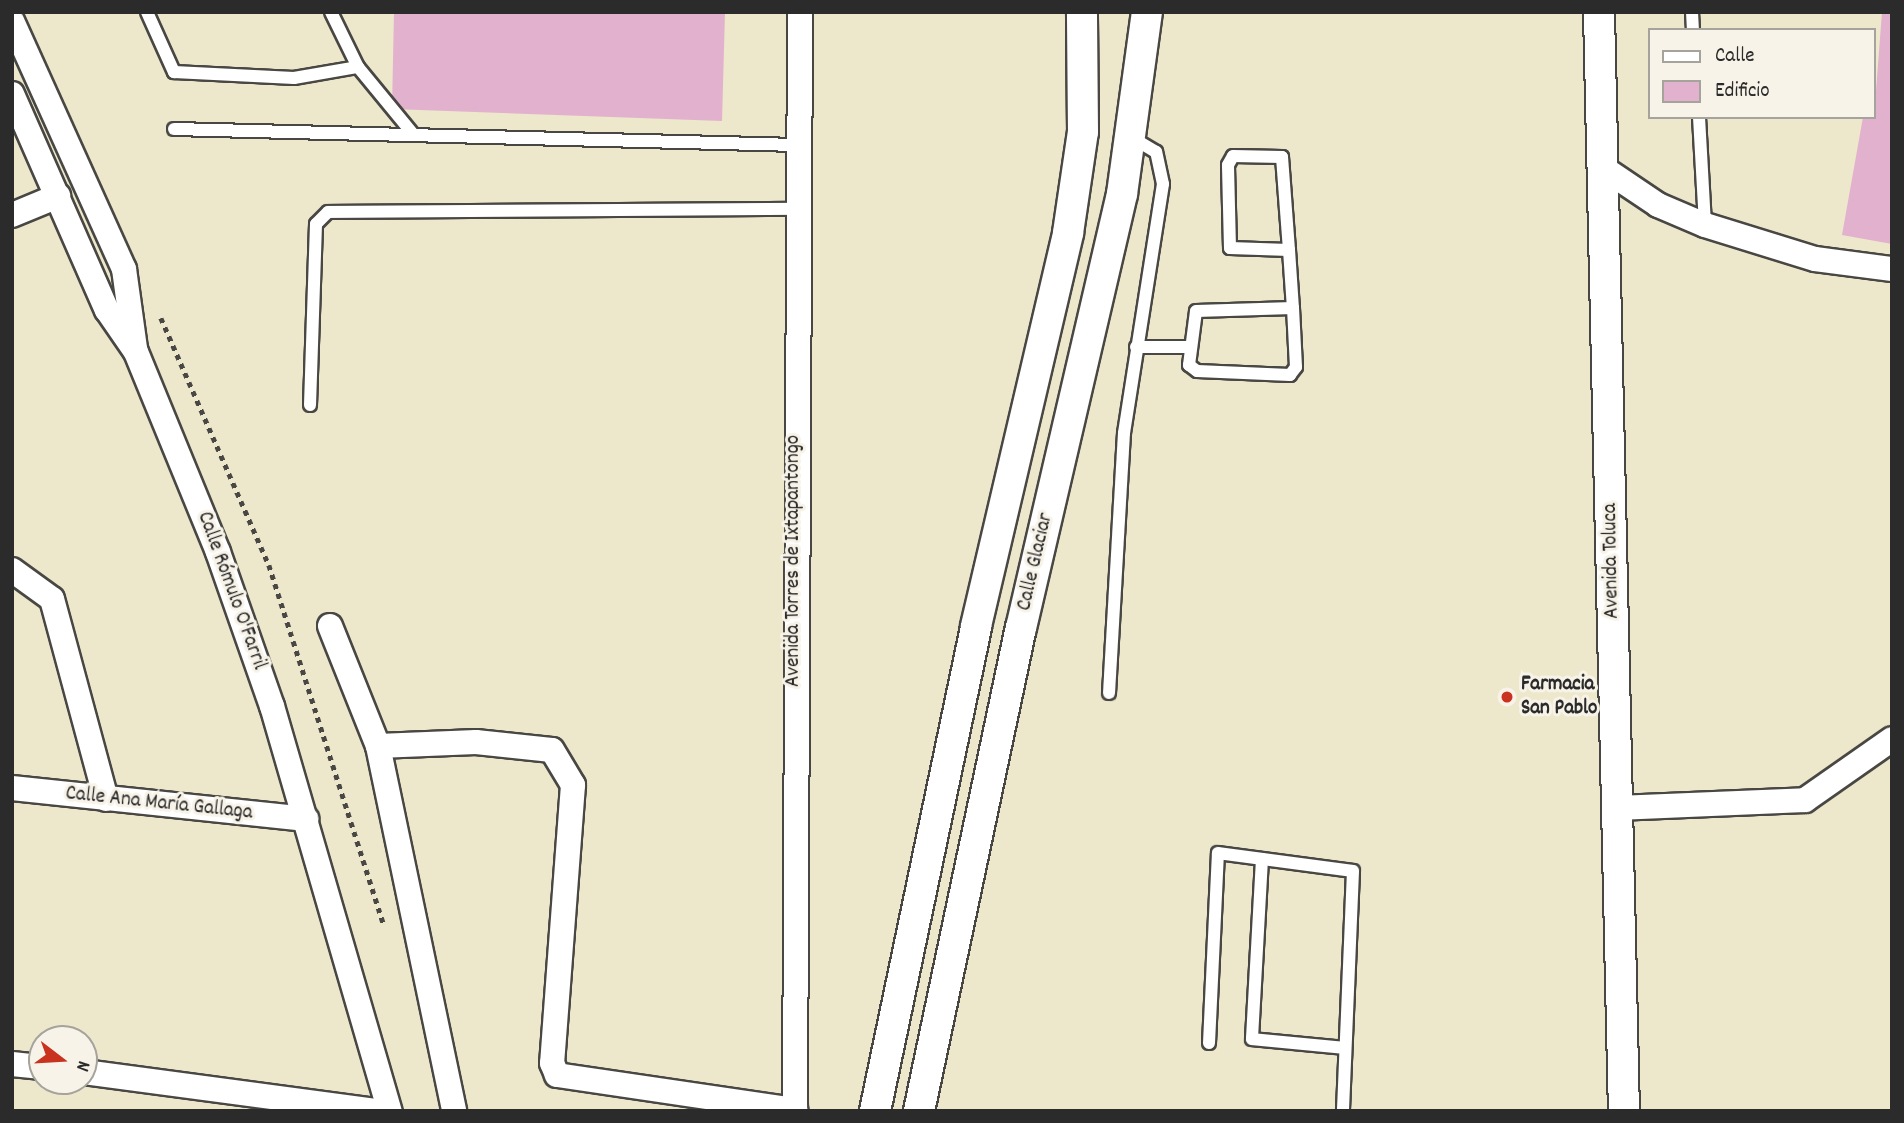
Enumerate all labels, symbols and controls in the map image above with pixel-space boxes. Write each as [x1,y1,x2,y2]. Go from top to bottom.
legend [1648,28,1876,119]
text: Calle [1715,42,1754,72]
text: Edificio [1715,77,1770,107]
street label: Avenida Torres de Ixtapantongo [781,435,807,687]
street label: Avenida Toluca [1598,503,1626,619]
street label: Calle Rómulo O'Farril [191,509,271,673]
street label: Calle Glaciar [1013,511,1059,613]
place label: Farmacia San Pablo [1521,672,1597,722]
marker: Farmacia San Pablo [1499,689,1515,705]
street label: Calle Ana María Gallaga [64,782,254,826]
north arrow [28,1025,98,1095]
text: N [67,1057,96,1074]

